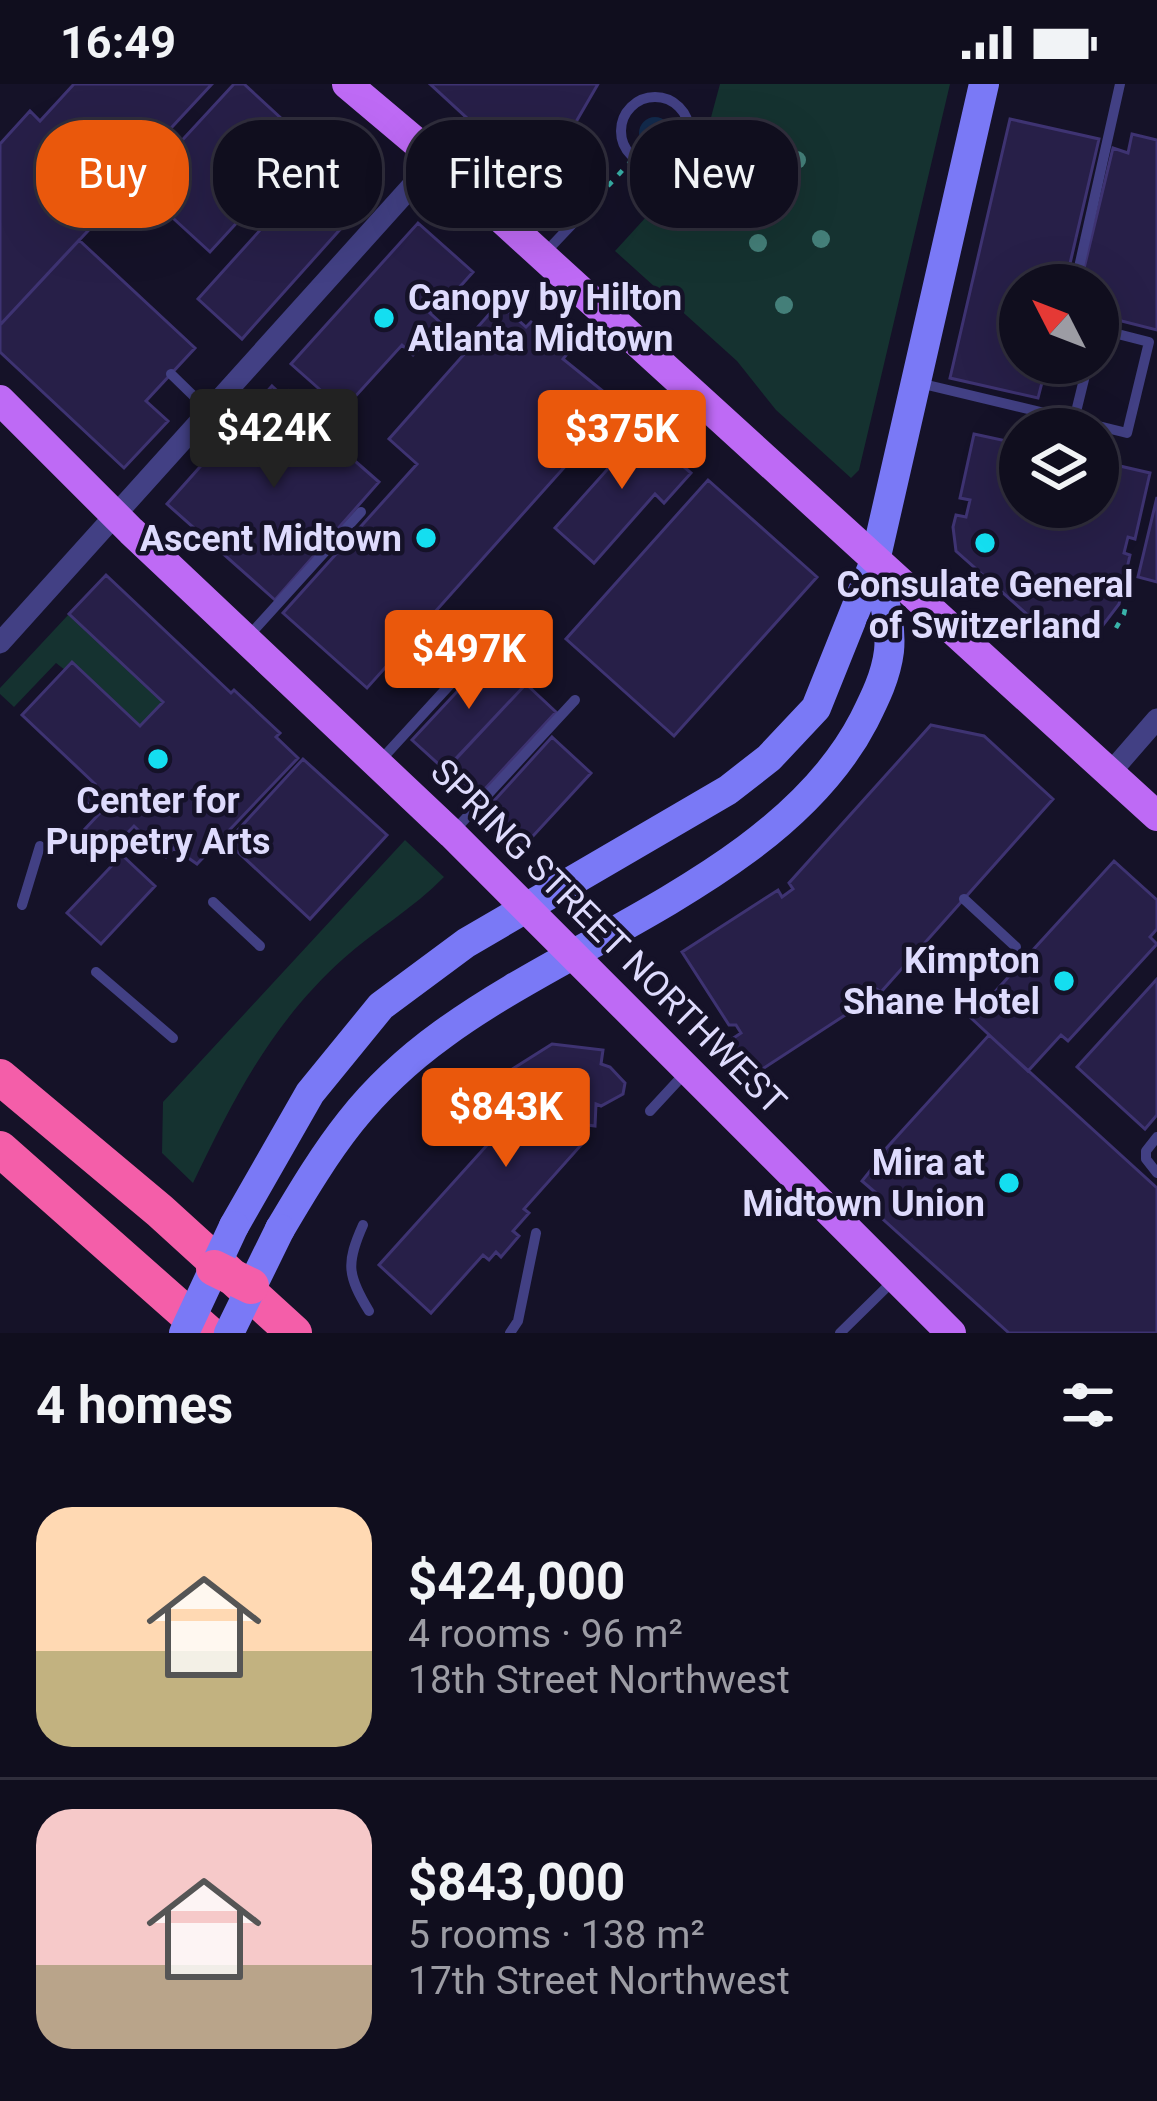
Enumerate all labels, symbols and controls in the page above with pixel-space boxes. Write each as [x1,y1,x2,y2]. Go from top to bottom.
text: 16:49 [60,16,176,69]
chip: Buy [36,120,189,228]
chip: Rent [213,120,382,228]
chip: Filters [406,120,606,228]
chip: New [630,120,798,228]
north arrow [999,264,1119,384]
map controls [999,264,1119,528]
place label: Canopy by Hilton Atlanta Midtown [408,277,682,360]
marker: Canopy by Hilton Atlanta Midtown [371,305,397,331]
pin: $424K [190,389,358,491]
pin: $375K [538,390,706,492]
text: $424K [217,405,331,451]
text: $375K [565,406,679,452]
button: layers [999,408,1119,528]
place label: Ascent Midtown [140,518,402,560]
marker: Ascent Midtown [413,525,439,551]
marker: Consulate General of Switzerland [972,530,998,556]
place label: Consulate General of Switzerland [836,564,1134,647]
pin: $497K [385,610,553,712]
text: $497K [412,626,526,672]
marker: Center for Puppetry Arts [145,746,171,772]
street label: SPRING STREET NORTHWEST [422,750,795,1123]
place label: Center for Puppetry Arts [46,780,270,863]
place label: Kimpton Shane Hotel [843,940,1040,1023]
marker: Kimpton Shane Hotel [1051,968,1077,994]
pin: $843K [422,1068,590,1170]
text: $843K [449,1084,563,1130]
place label: Mira at Midtown Union [742,1142,985,1225]
marker: Mira at Midtown Union [996,1170,1022,1196]
icon: filters [1055,1372,1121,1438]
text: 4 homes [36,1376,233,1435]
text: $424,000 [408,1552,625,1611]
icon: home [132,1555,276,1699]
text: 4 rooms · 96 m² [408,1611,683,1657]
text: 18th Street Northwest [408,1657,790,1703]
text: $843,000 [408,1853,625,1912]
icon: home [132,1857,276,2001]
text: 5 rooms · 138 m² [408,1912,705,1958]
text: 17th Street Northwest [408,1958,790,2004]

